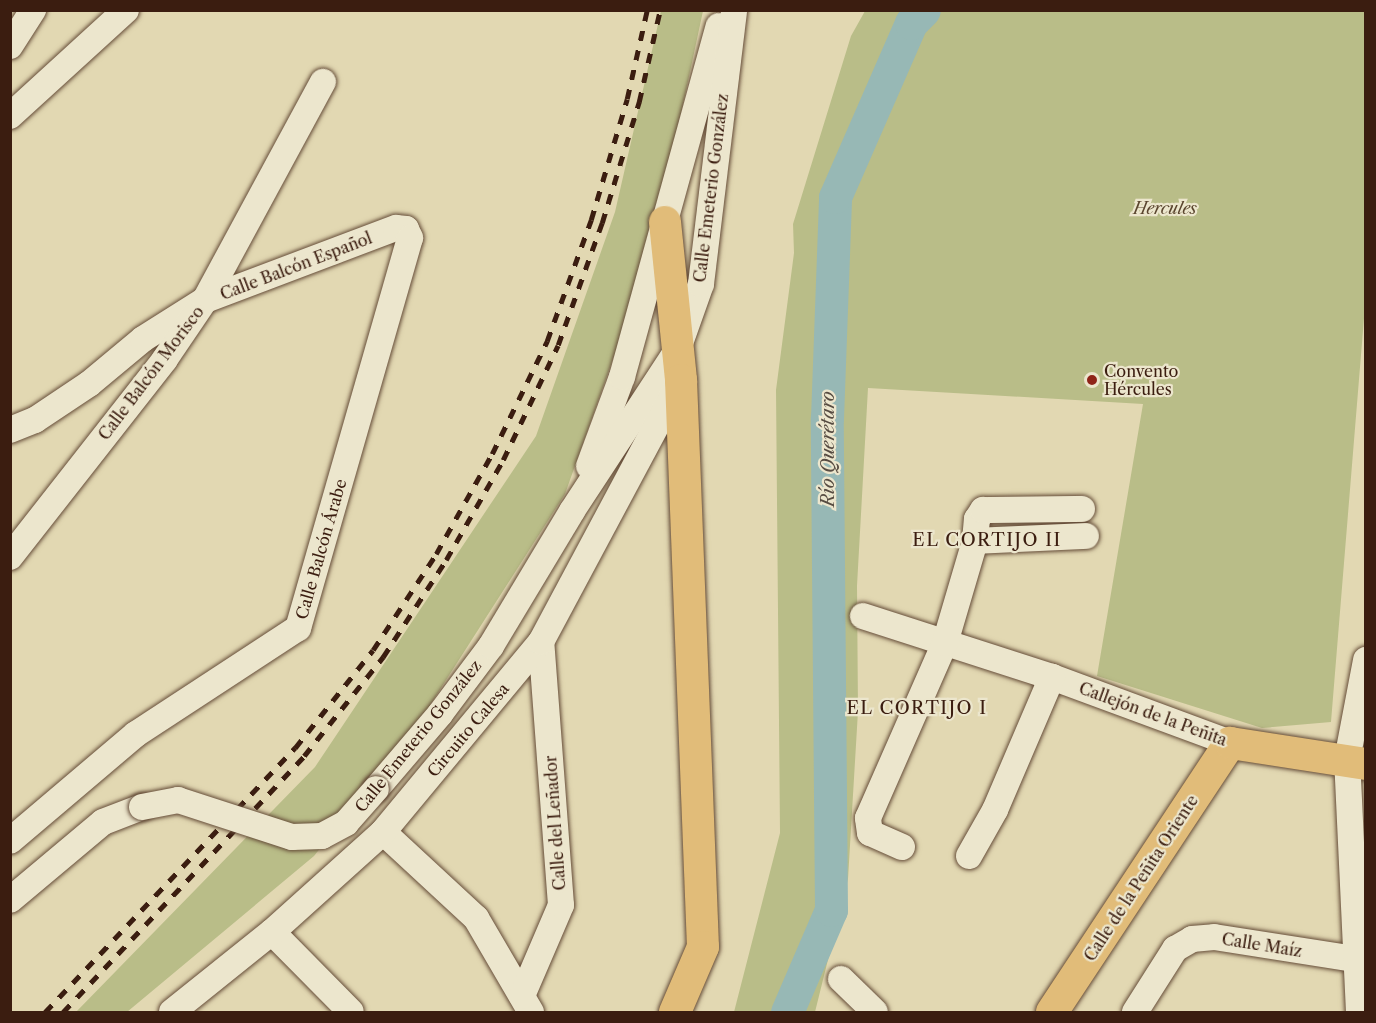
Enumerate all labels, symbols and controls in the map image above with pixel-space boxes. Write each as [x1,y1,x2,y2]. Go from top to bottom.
street label: Calle Emeterio González [690,93,732,283]
park label: Hercules [1133,198,1197,218]
street label: Calle Balcón Español [217,228,375,304]
street label: Calle Balcón Morisco [94,302,208,444]
place label: Convento Hércules [1104,361,1178,399]
marker: Convento Hércules [1085,373,1099,387]
water label: Río Querétaro [817,391,839,507]
street label: Calle Balcón Árabe [292,476,350,622]
district label: EL CORTIJO II [912,529,1062,551]
street label: Calle Emeterio González [351,656,485,816]
street label: Callejón de la Peñita [1076,678,1230,750]
street label: Circuito Calesa [423,679,513,781]
district label: EL CORTIJO I [846,697,988,719]
street label: Calle del Leñador [541,755,569,891]
street label: Calle de la Peñita Oriente [1080,791,1202,965]
street label: Calle Maíz [1220,929,1304,961]

